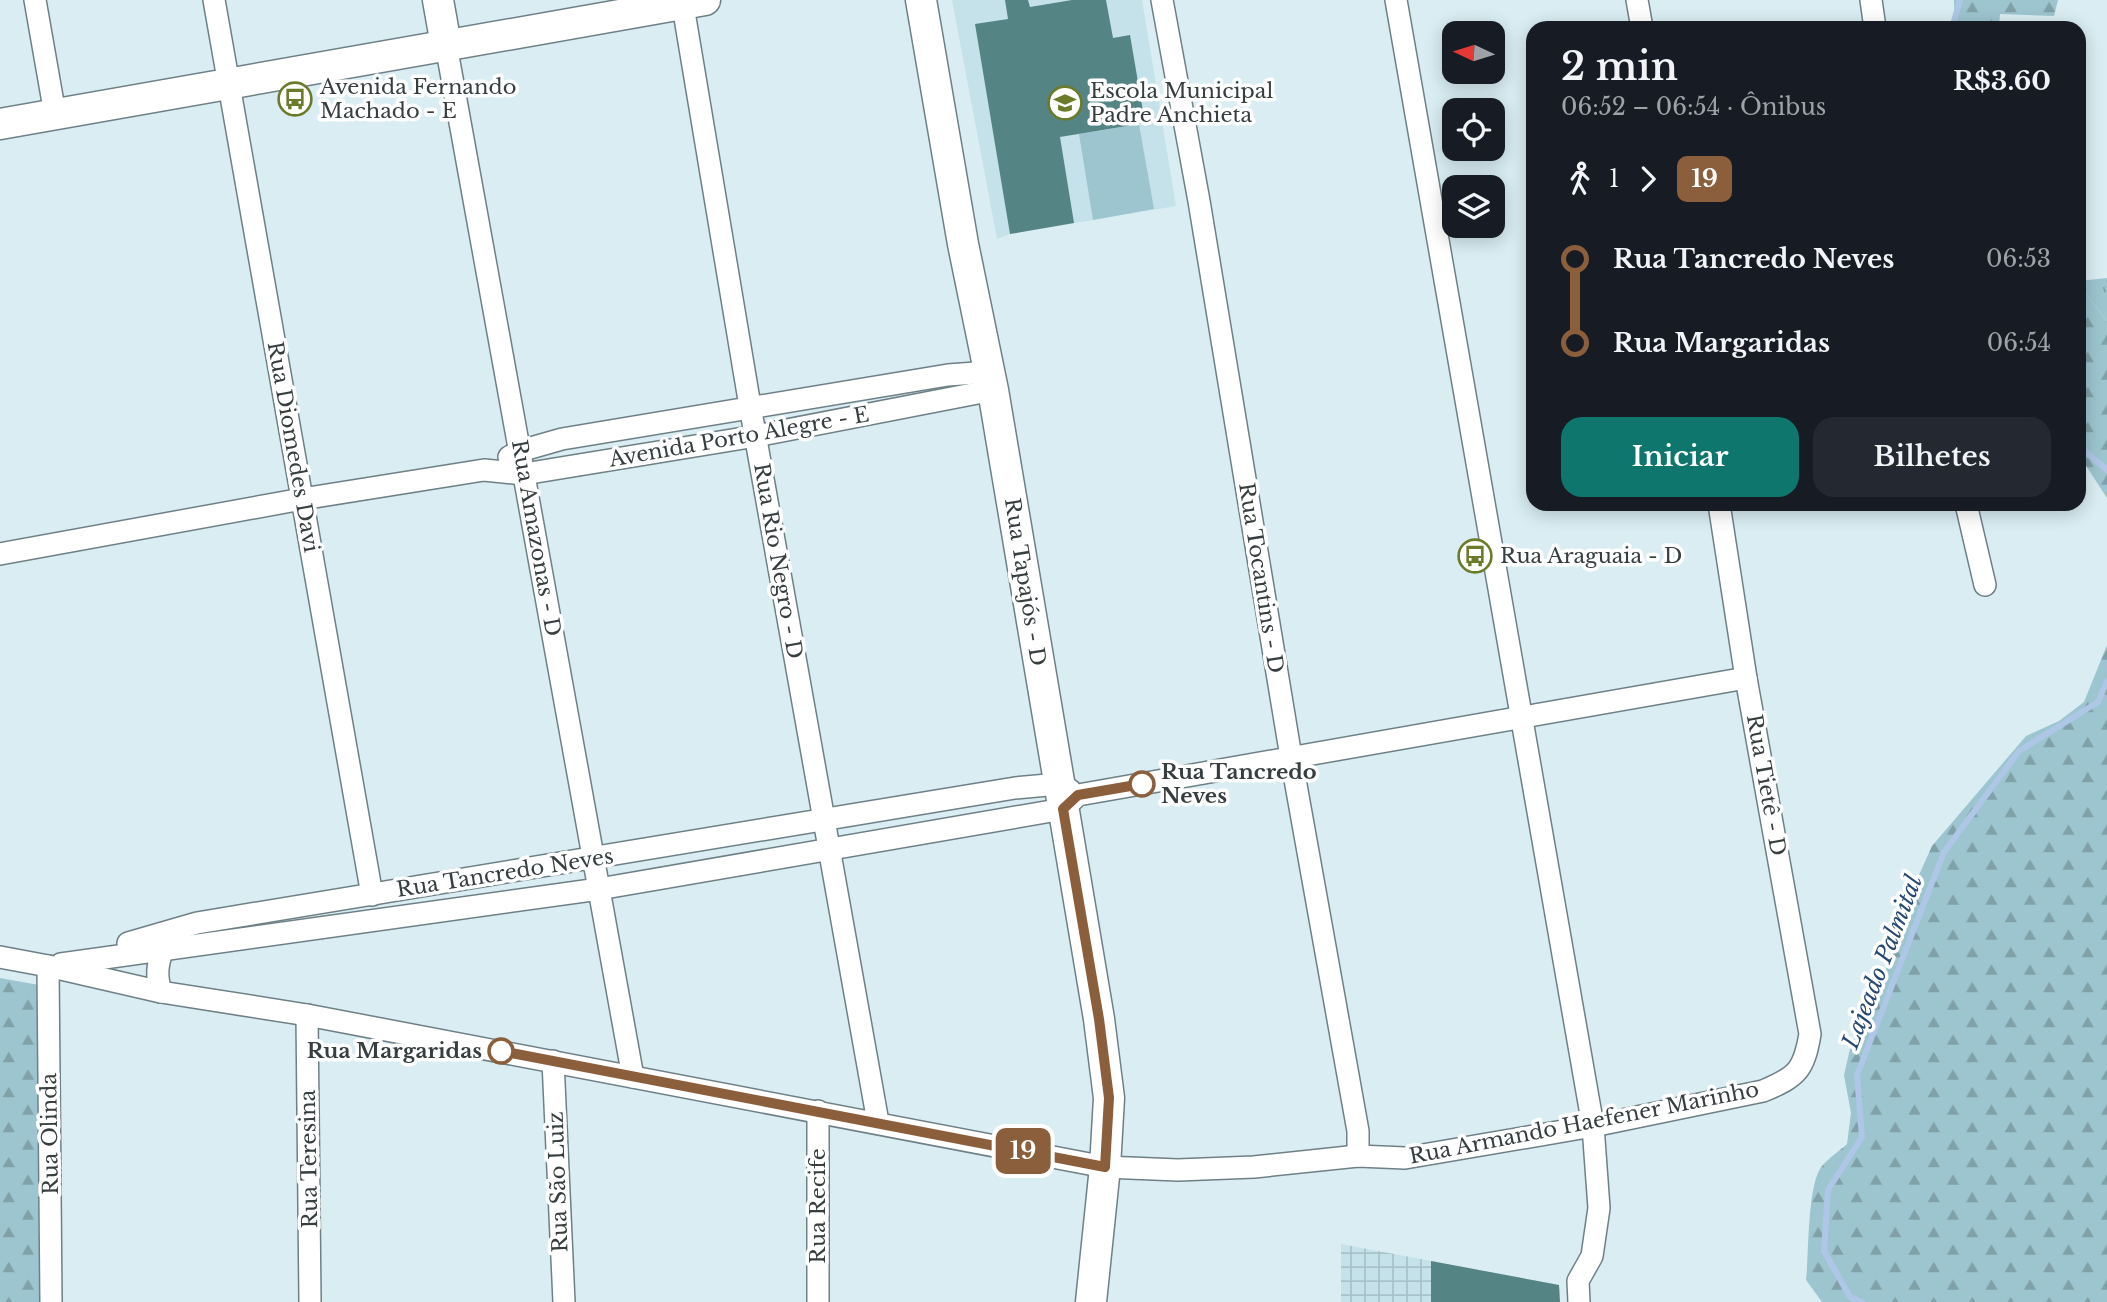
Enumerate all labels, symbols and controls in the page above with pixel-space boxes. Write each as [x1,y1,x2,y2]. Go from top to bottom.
north arrow [1442,21,1505,84]
map controls [1442,21,1505,238]
text: 2 min [1561,43,1678,90]
text: R$3.60 [1953,65,2051,97]
place label: Avenida Fernando Machado - E [319,74,516,124]
place label: Escola Municipal Padre Anchieta [1090,78,1274,128]
bus stop icon: Avenida Fernando Machado - E [276,80,314,118]
school or university icon: Escola Municipal Padre Anchieta [1046,84,1084,122]
text: 06:52 – 06:54 · Ônibus [1561,93,1826,121]
button: locate [1442,98,1505,161]
icon: walk [1561,160,1599,198]
icon: forward [1629,160,1667,198]
text: 19 [1691,164,1718,193]
text: 1 [1609,165,1619,193]
button: layers [1442,175,1505,238]
text: Rua Tancredo Neves [1613,243,1894,275]
text: 06:53 [1986,245,2051,273]
text: Rua Margaridas [1613,327,1830,359]
text: 06:54 [1987,329,2051,357]
street label: Rua Diomedes Davi [262,340,324,554]
street label: Avenida Porto Alegre - E [606,401,871,473]
button: Iniciar [1561,417,1799,497]
button: Bilhetes [1813,417,2051,497]
street label: Rua Amazonas - D [506,438,566,638]
street label: Rua Rio Negro - D [748,461,808,661]
street label: Rua Tocantins - D [1233,481,1289,675]
street label: Rua Tapajós - D [999,496,1051,668]
bus stop icon: Rua Araguaia - D [1456,537,1494,575]
place label: Rua Araguaia - D [1500,543,1682,569]
street label: Rua Tietê - D [1741,712,1791,858]
place label: Rua Tancredo Neves [1161,759,1317,809]
marker: Rua Tancredo Neves [1129,771,1155,797]
street label: Rua Tancredo Neves [395,843,615,903]
water label: Lajeado Palmital [1836,871,1928,1054]
place label: Rua Margaridas [307,1038,482,1064]
marker: Rua Margaridas [488,1038,514,1064]
street label: Rua Olinda [36,1072,64,1195]
street label: Rua Armando Haefener Marinho [1407,1076,1761,1170]
street label: Rua Teresina [295,1089,323,1229]
street label: Rua São Luiz [543,1111,573,1253]
line badge: 19 [992,1128,1054,1174]
text: 19 [1010,1136,1036,1165]
street label: Rua Recife [805,1148,831,1264]

